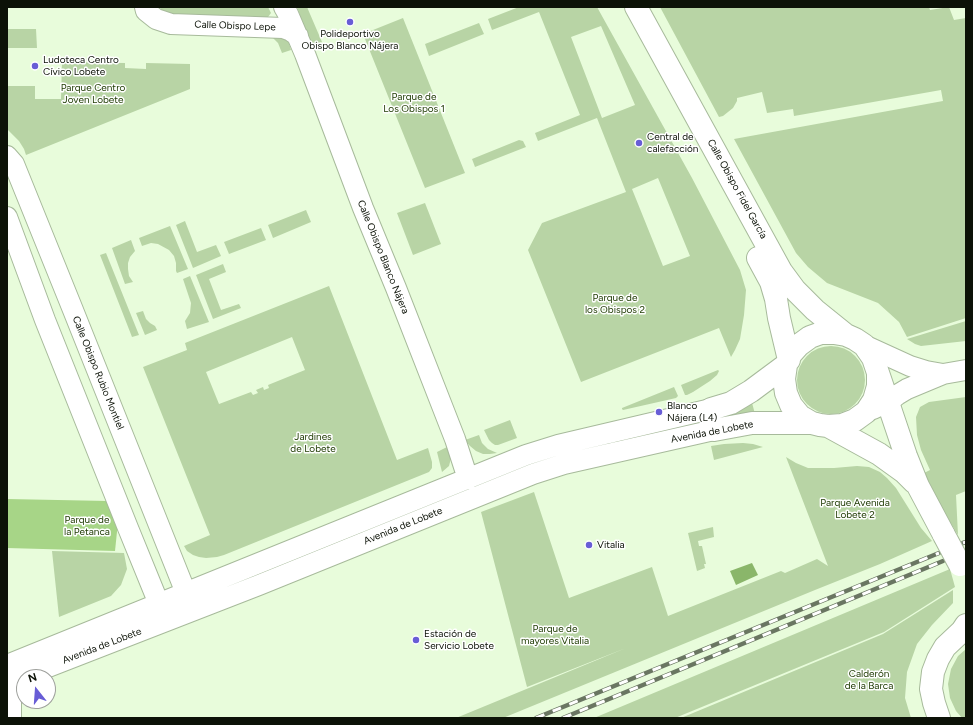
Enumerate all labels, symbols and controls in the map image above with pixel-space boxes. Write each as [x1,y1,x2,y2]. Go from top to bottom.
marker: Polideportivo Obispo Blanco Nájera [345,17,355,27]
street label: Calle Obispo Lepe [194,19,276,33]
place label: Polideportivo Obispo Blanco Nájera [302,28,398,52]
place label: Ludoteca Centro Cívico Lobete [43,54,119,78]
marker: Ludoteca Centro Cívico Lobete [30,61,40,71]
park label: Parque Centro Joven Lobete [61,82,125,106]
park label: Parque de Los Obispos 1 [383,91,445,114]
place label: Central de calefacción [647,131,698,154]
street label: Calle Obispo Fidel García [705,137,769,241]
marker: Central de calefacción [634,138,644,148]
street label: Calle Obispo Blanco Nájera [355,198,411,316]
park label: Parque de los Obispos 2 [585,292,645,316]
street label: Calle Obispo Rubio Montiel [70,315,126,431]
place label: Blanco Nájera (L4) [667,400,717,424]
marker: Blanco Nájera (L4) [654,407,664,417]
street label: Avenida de Lobete [670,418,754,446]
park label: Jardines de Lobete [290,431,336,454]
park label: Parque Avenida Lobete 2 [820,497,890,520]
street label: Avenida de Lobete [362,505,444,547]
park label: Parque de la Petanca [64,514,110,538]
place label: Vitalia [597,539,625,551]
marker: Vitalia [584,540,594,550]
park label: Parque de mayores Vitalia [521,623,589,646]
street label: Avenida de Lobete [61,625,143,667]
place label: Estación de Servicio Lobete [424,628,494,652]
marker: Estación de Servicio Lobete [411,635,421,645]
park label: Calderón de la Barca [845,668,893,692]
north arrow [16,669,56,709]
text: N [27,671,39,685]

